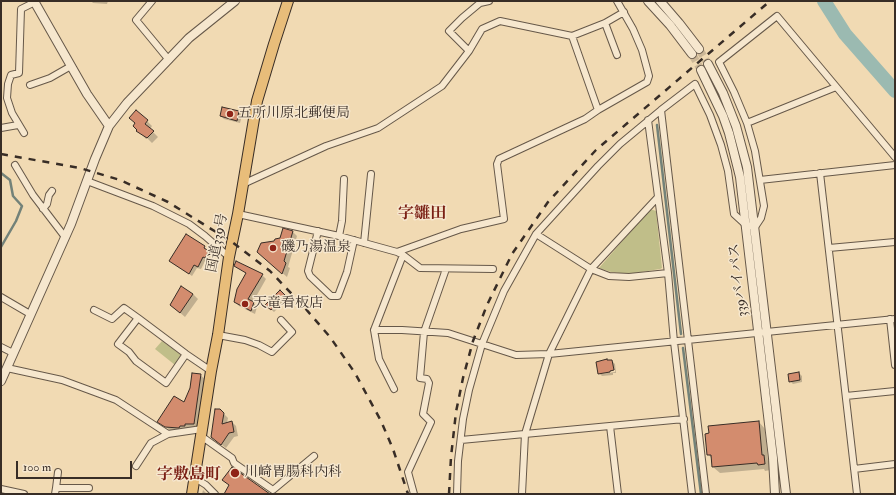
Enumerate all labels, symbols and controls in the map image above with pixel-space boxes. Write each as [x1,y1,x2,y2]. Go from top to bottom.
place label: 五所川原北郵便局 [238,106,350,122]
marker: 五所川原北郵便局 [225,109,235,119]
district label: 字雛田 [398,205,446,225]
street label: 国道339号 [204,212,232,274]
place label: 磯乃湯温泉 [281,240,351,256]
street label: 339バイパス [726,242,752,318]
marker: 磯乃湯温泉 [268,243,278,253]
place label: 天竜看板店 [253,296,323,312]
marker: 天竜看板店 [240,299,250,309]
scale bar [18,453,134,479]
text: 100 m [23,460,51,475]
place label: 川崎胃腸科内科 [244,465,342,481]
district label: 字敷島町 [157,466,221,486]
marker: 川崎胃腸科内科 [229,467,241,479]

